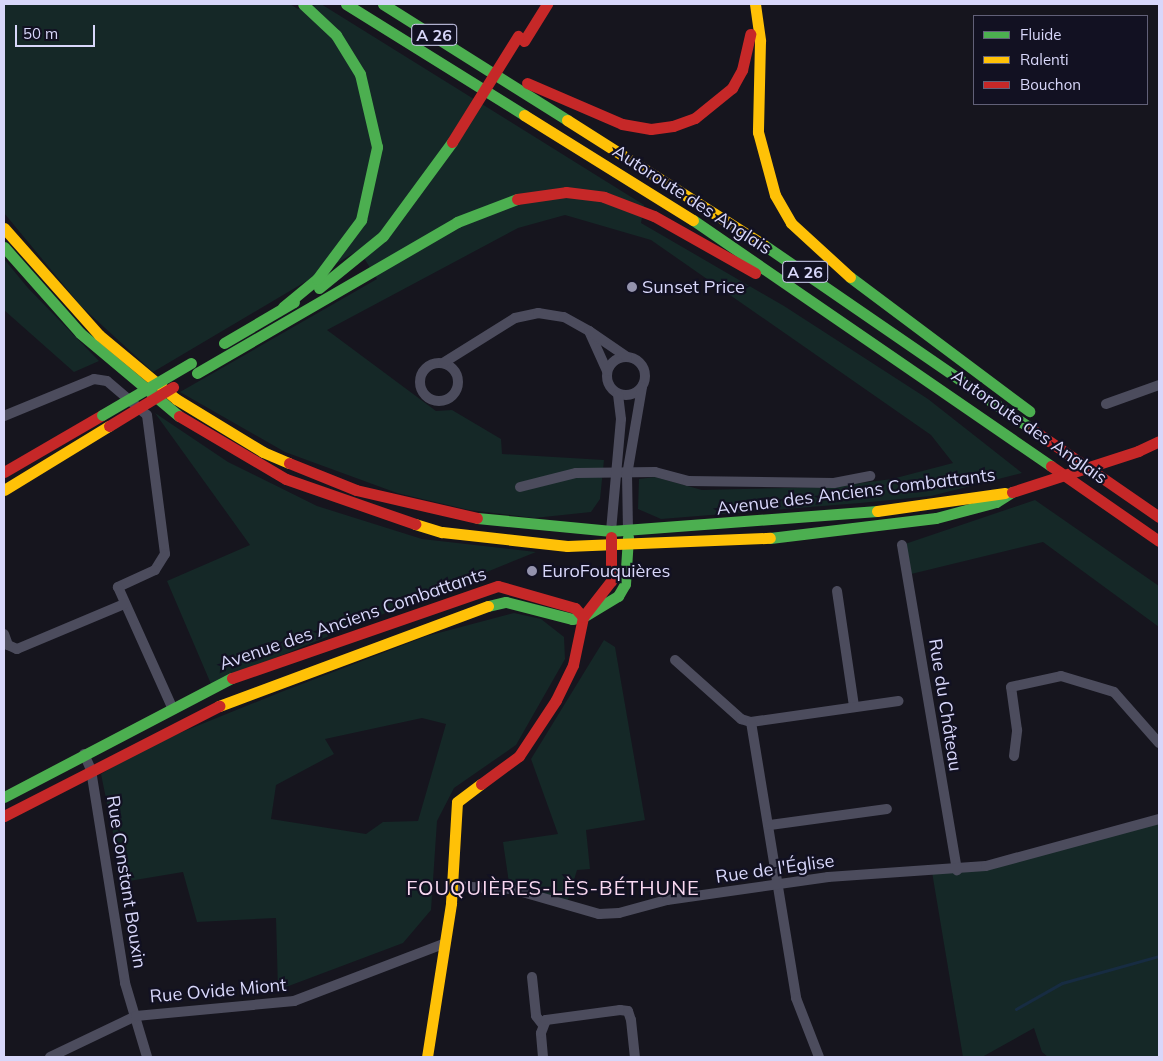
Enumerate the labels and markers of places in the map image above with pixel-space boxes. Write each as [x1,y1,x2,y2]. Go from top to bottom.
place label: Sunset Price [642,276,745,298]
marker: Sunset Price [626,281,638,293]
place label: EuroFouquières [542,560,671,582]
marker: EuroFouquières [526,565,538,577]

